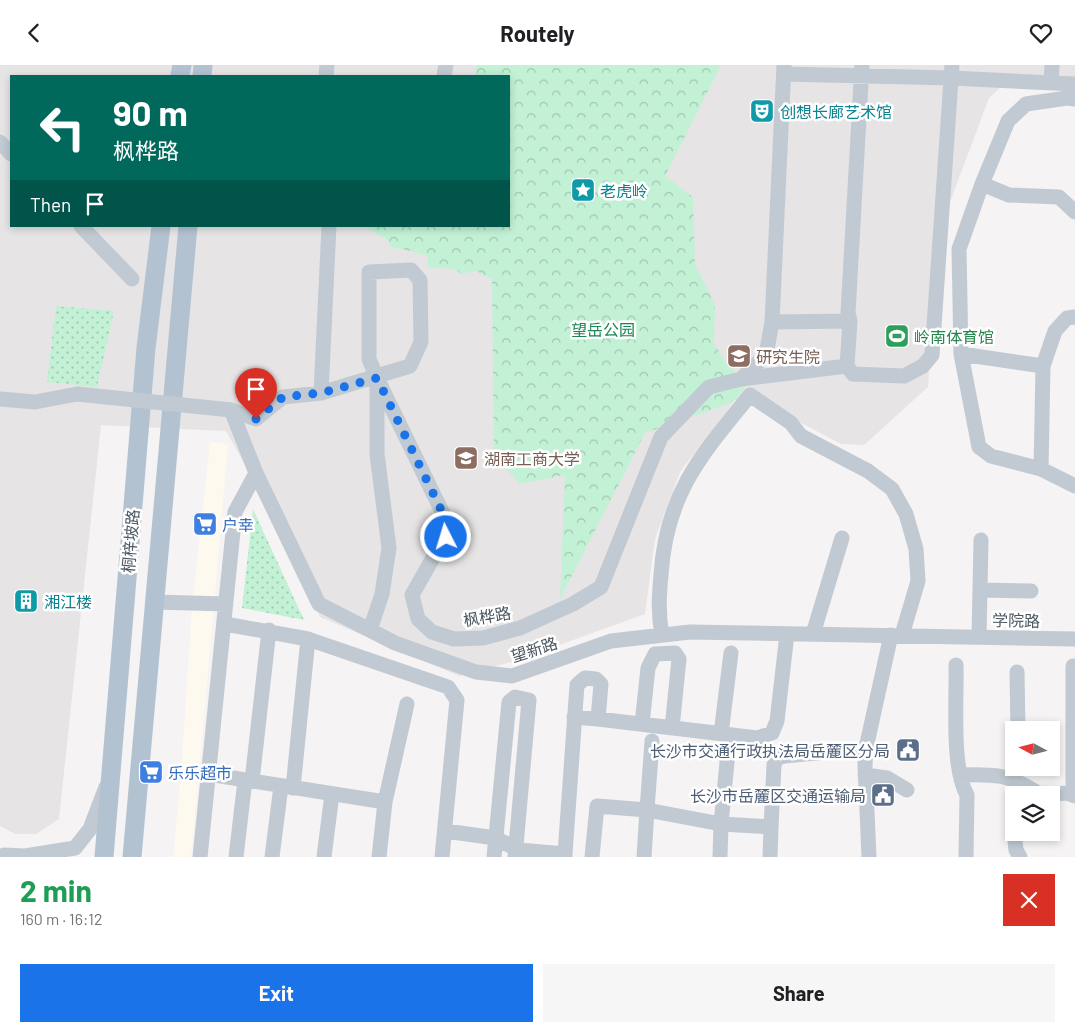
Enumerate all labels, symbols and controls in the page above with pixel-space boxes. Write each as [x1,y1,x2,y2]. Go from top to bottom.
icon: back [20,19,48,47]
icon: heart [1027,19,1055,47]
text: Routely [500,20,575,46]
text: 90 m [113,91,188,133]
icon: left [30,95,95,160]
theatre icon: 创想长廊艺术馆 [749,98,775,124]
place label: 创想长廊艺术馆 [780,102,892,121]
text: 枫桦路 [113,137,179,163]
place icon: 老虎岭 [570,177,596,203]
place label: 老虎岭 [600,181,648,200]
icon: arrive [81,190,109,218]
text: Then [30,193,71,216]
park label: 望岳公园 [571,320,635,339]
sports icon: 岭南体育馆 [884,323,910,349]
place label: 岭南体育馆 [914,327,994,346]
school or university icon: 研究生院 [726,343,752,369]
place label: 研究生院 [756,347,820,366]
pin [235,368,277,419]
icon: arrive [242,375,270,403]
school or university icon: 湖南工商大学 [453,445,479,471]
place label: 湖南工商大学 [484,449,580,468]
street label: 桐梓坡路 [118,508,142,574]
position arrow [419,510,471,562]
supermarket icon: 户幸 [192,511,218,537]
place label: 户幸 [222,515,254,534]
building icon: 湘江楼 [13,588,39,614]
place label: 湘江楼 [44,592,92,611]
street label: 枫桦路 [462,602,512,630]
street label: 学院路 [992,610,1040,630]
street label: 望新路 [508,633,560,665]
north arrow [1005,721,1060,776]
map controls [1005,721,1060,841]
public building icon: 长沙市交通行政执法局岳麓区分局 [895,737,921,763]
place label: 长沙市交通行政执法局岳麓区分局 [650,741,890,760]
supermarket icon: 乐乐超市 [138,759,164,785]
place label: 乐乐超市 [168,763,232,782]
public building icon: 长沙市岳麓区交通运输局 [870,782,896,808]
place label: 长沙市岳麓区交通运输局 [690,786,866,805]
button: layers [1005,786,1060,841]
text: 2 min [20,872,92,908]
button: close [1003,874,1055,926]
text: 160 m · 16:12 [20,909,103,928]
button: Exit [20,964,533,1022]
button: Share [543,964,1055,1022]

